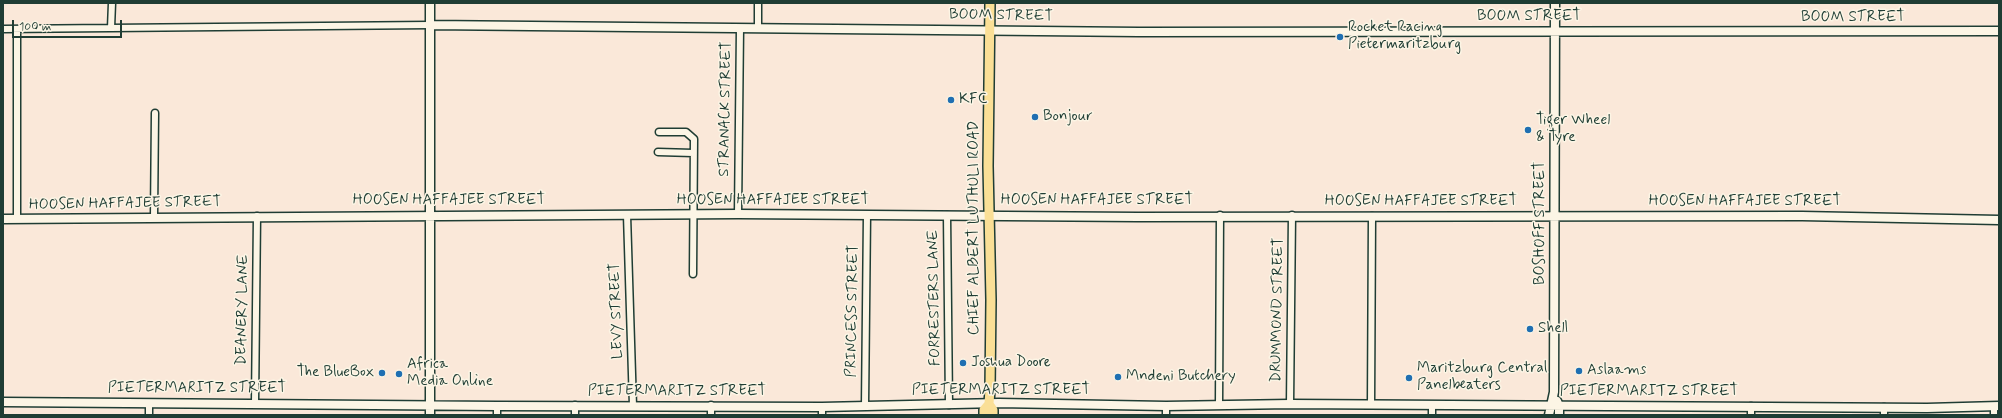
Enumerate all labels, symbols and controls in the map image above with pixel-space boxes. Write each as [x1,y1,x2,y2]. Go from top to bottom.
street label: BOOM STREET [949,6,1053,26]
street label: BOOM STREET [1477,8,1581,26]
street label: BOOM STREET [1801,9,1905,27]
scale bar [14,12,124,38]
text: 100 m [19,19,51,35]
place label: Rocket Racing Pietermaritzburg [1348,19,1461,54]
marker: Rocket Racing Pietermaritzburg [1335,32,1345,42]
street label: STRANACK STREET [716,41,736,177]
place label: KFC [959,91,987,109]
marker: KFC [946,95,956,105]
place label: Bonjour [1043,108,1093,126]
marker: Bonjour [1030,112,1040,122]
place label: Tiger Wheel & Tyre [1536,112,1610,147]
street label: CHIEF ALBERT LUTHULI ROAD [966,121,984,335]
marker: Tiger Wheel & Tyre [1523,125,1533,135]
street label: BOSHOFF STREET [1532,161,1550,285]
street label: HOOSEN HAFFAJEE STREET [353,192,545,210]
street label: HOOSEN HAFFAJEE STREET [677,192,869,210]
street label: HOOSEN HAFFAJEE STREET [1001,192,1193,210]
street label: HOOSEN HAFFAJEE STREET [29,193,221,215]
street label: HOOSEN HAFFAJEE STREET [1325,193,1517,211]
street label: HOOSEN HAFFAJEE STREET [1649,193,1841,211]
street label: FORRESTERS LANE [925,230,945,366]
street label: DRUMMOND STREET [1268,237,1288,383]
street label: PRINCESS STREET [843,244,863,378]
street label: DEANERY LANE [233,254,253,366]
street label: LEVY STREET [606,262,628,360]
place label: Shell [1538,320,1568,338]
marker: Shell [1525,324,1535,334]
place label: Joshua Doore [971,354,1051,372]
place label: Africa Media Online [407,356,493,391]
marker: Joshua Doore [958,358,968,368]
place label: Maritzburg Central Panelbeaters [1417,360,1547,395]
place label: Aslaams [1587,362,1646,380]
place label: The BlueBox [297,364,374,382]
marker: Aslaams [1574,366,1584,376]
marker: The BlueBox [377,368,387,378]
place label: Mndeni Butchery [1126,368,1236,386]
marker: Africa Media Online [394,369,404,379]
marker: Mndeni Butchery [1113,372,1123,382]
marker: Maritzburg Central Panelbeaters [1404,373,1414,383]
street label: PIETERMARITZ STREET [108,380,286,398]
street label: PIETERMARITZ STREET [912,382,1090,400]
street label: PIETERMARITZ STREET [588,383,766,401]
street label: PIETERMARITZ STREET [1560,383,1738,401]

